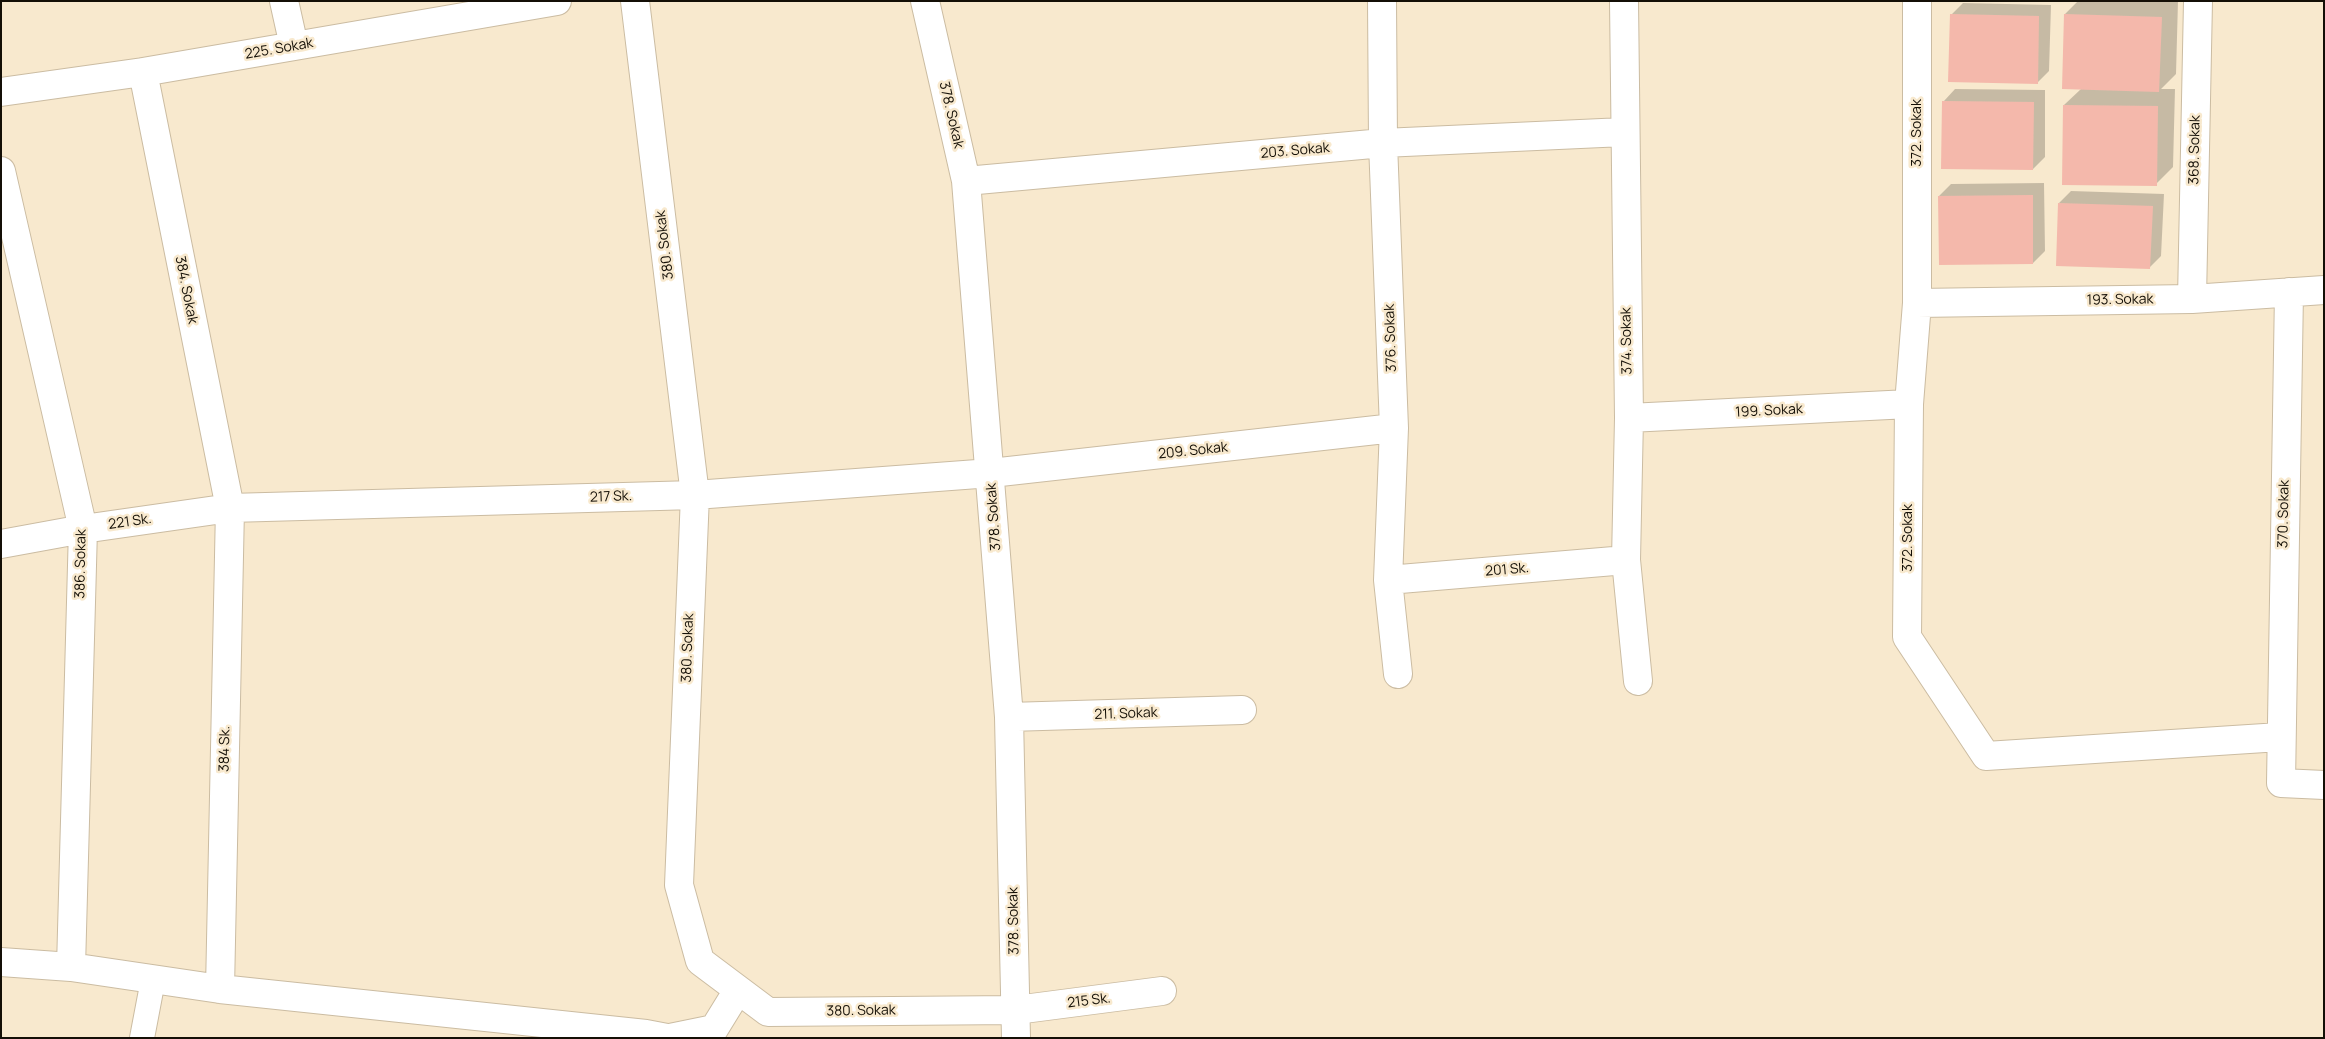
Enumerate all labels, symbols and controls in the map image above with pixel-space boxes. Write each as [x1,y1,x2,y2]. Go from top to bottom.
street label: 225. Sokak [244,35,314,63]
street label: 378. Sokak [935,80,967,150]
street label: 372. Sokak [1909,99,1925,167]
street label: 368. Sokak [2186,115,2204,185]
street label: 203. Sokak [1260,140,1330,162]
street label: 380. Sokak [652,210,678,280]
street label: 384. Sokak [171,255,201,325]
street label: 193. Sokak [2086,291,2154,309]
street label: 376. Sokak [1381,304,1401,372]
street label: 374. Sokak [1618,307,1636,375]
street label: 199. Sokak [1735,401,1803,421]
street label: 209. Sokak [1157,439,1229,463]
street label: 370. Sokak [2275,480,2293,548]
street label: 378. Sokak [983,483,1005,551]
street label: 217 Sk. [590,488,632,506]
street label: 372. Sokak [1900,504,1916,572]
street label: 221 Sk. [107,511,153,533]
street label: 386. Sokak [72,529,90,599]
street label: 201 Sk. [1484,560,1530,580]
street label: 380. Sokak [678,613,698,683]
street label: 211. Sokak [1094,705,1158,723]
street label: 384 Sk. [216,726,234,772]
street label: 378. Sokak [1005,887,1023,955]
street label: 215 Sk. [1066,990,1112,1012]
street label: 380. Sokak [826,1002,896,1020]

